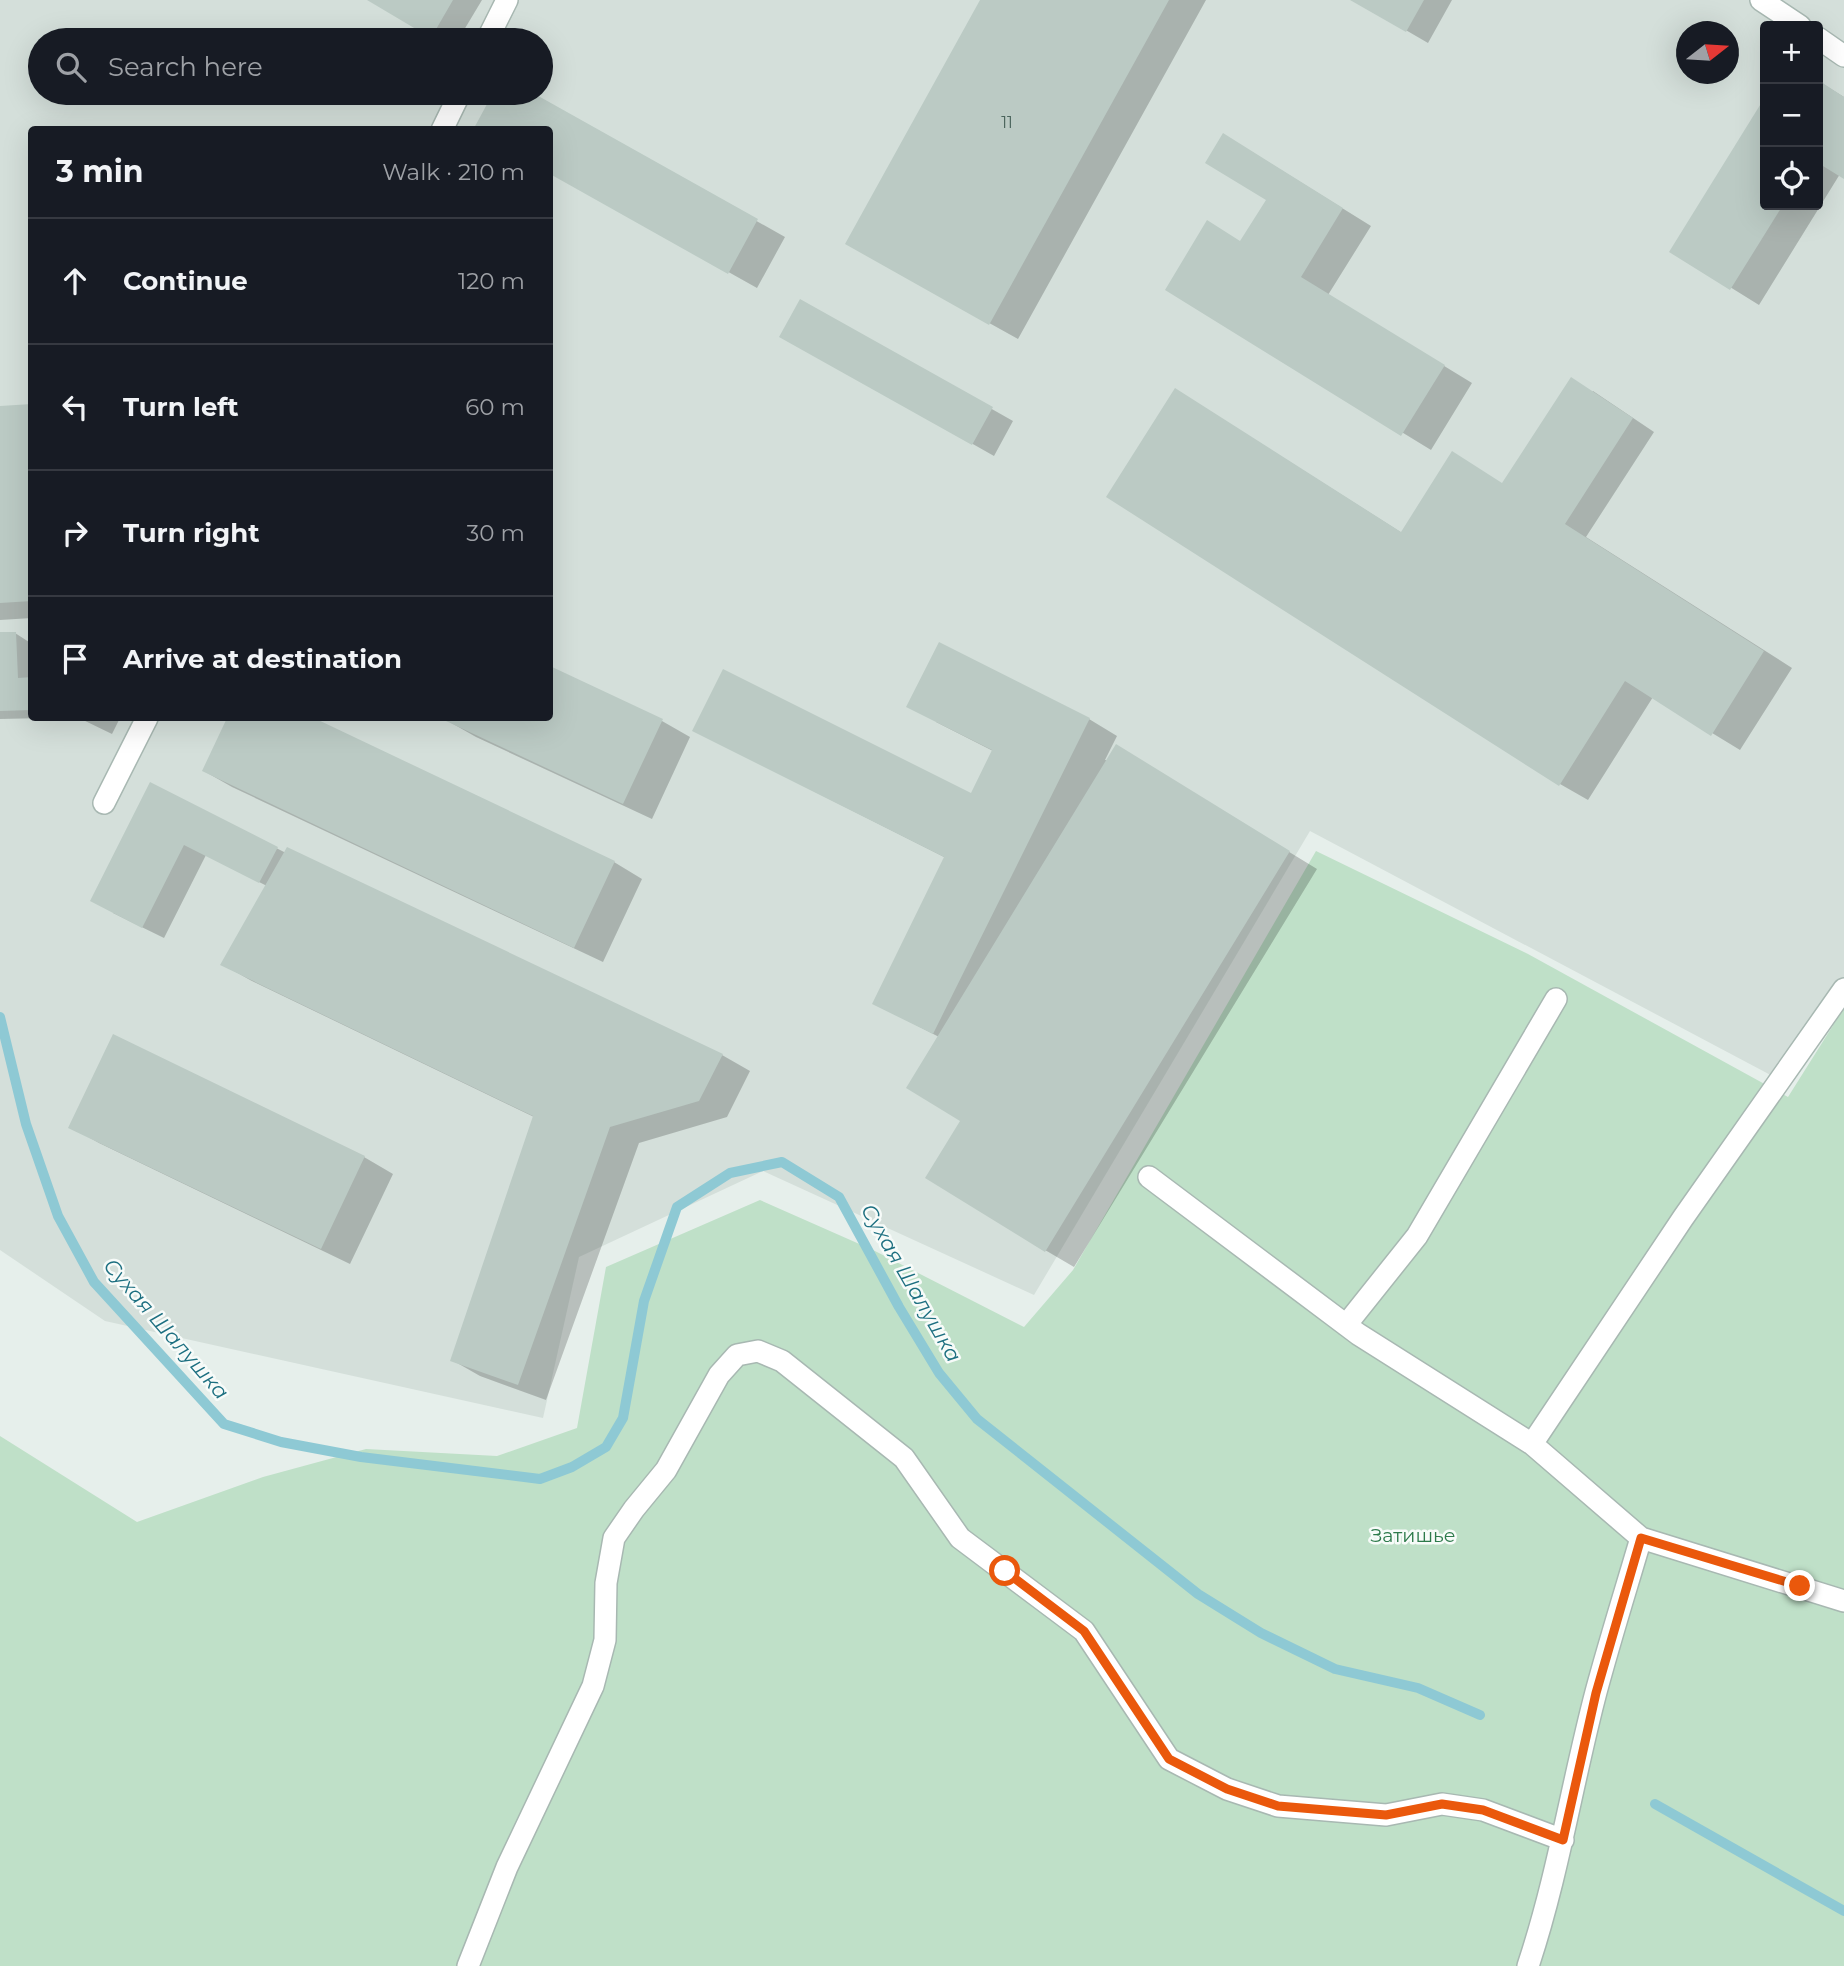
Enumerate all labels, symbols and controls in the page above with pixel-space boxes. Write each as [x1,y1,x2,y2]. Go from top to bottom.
north arrow [1676,21,1739,84]
map controls [1760,21,1823,210]
button: + [1760,21,1823,84]
search box [28,28,553,105]
icon: search [52,48,90,86]
text: Search here [108,51,263,83]
button: − [1760,84,1823,147]
house number: 11 [1001,113,1013,132]
button: locate [1760,147,1823,210]
text: 3 min [56,153,143,190]
text: Walk · 210 m [382,158,525,186]
icon: ahead [56,262,94,300]
text: Continue [123,265,248,297]
text: 120 m [458,267,525,295]
icon: left [56,388,94,426]
text: Turn left [123,391,239,423]
text: 60 m [465,393,525,421]
icon: right [56,514,94,552]
text: Turn right [123,517,259,549]
text: 30 m [466,519,525,547]
icon: arrive [56,640,94,678]
text: Arrive at destination [123,643,402,675]
water label: Сухая Шалушка [856,1199,967,1366]
water label: Сухая Шалушка [98,1253,234,1404]
park label: Затишье [1370,1524,1456,1547]
route start [989,1555,1020,1586]
route end [1784,1570,1815,1601]

